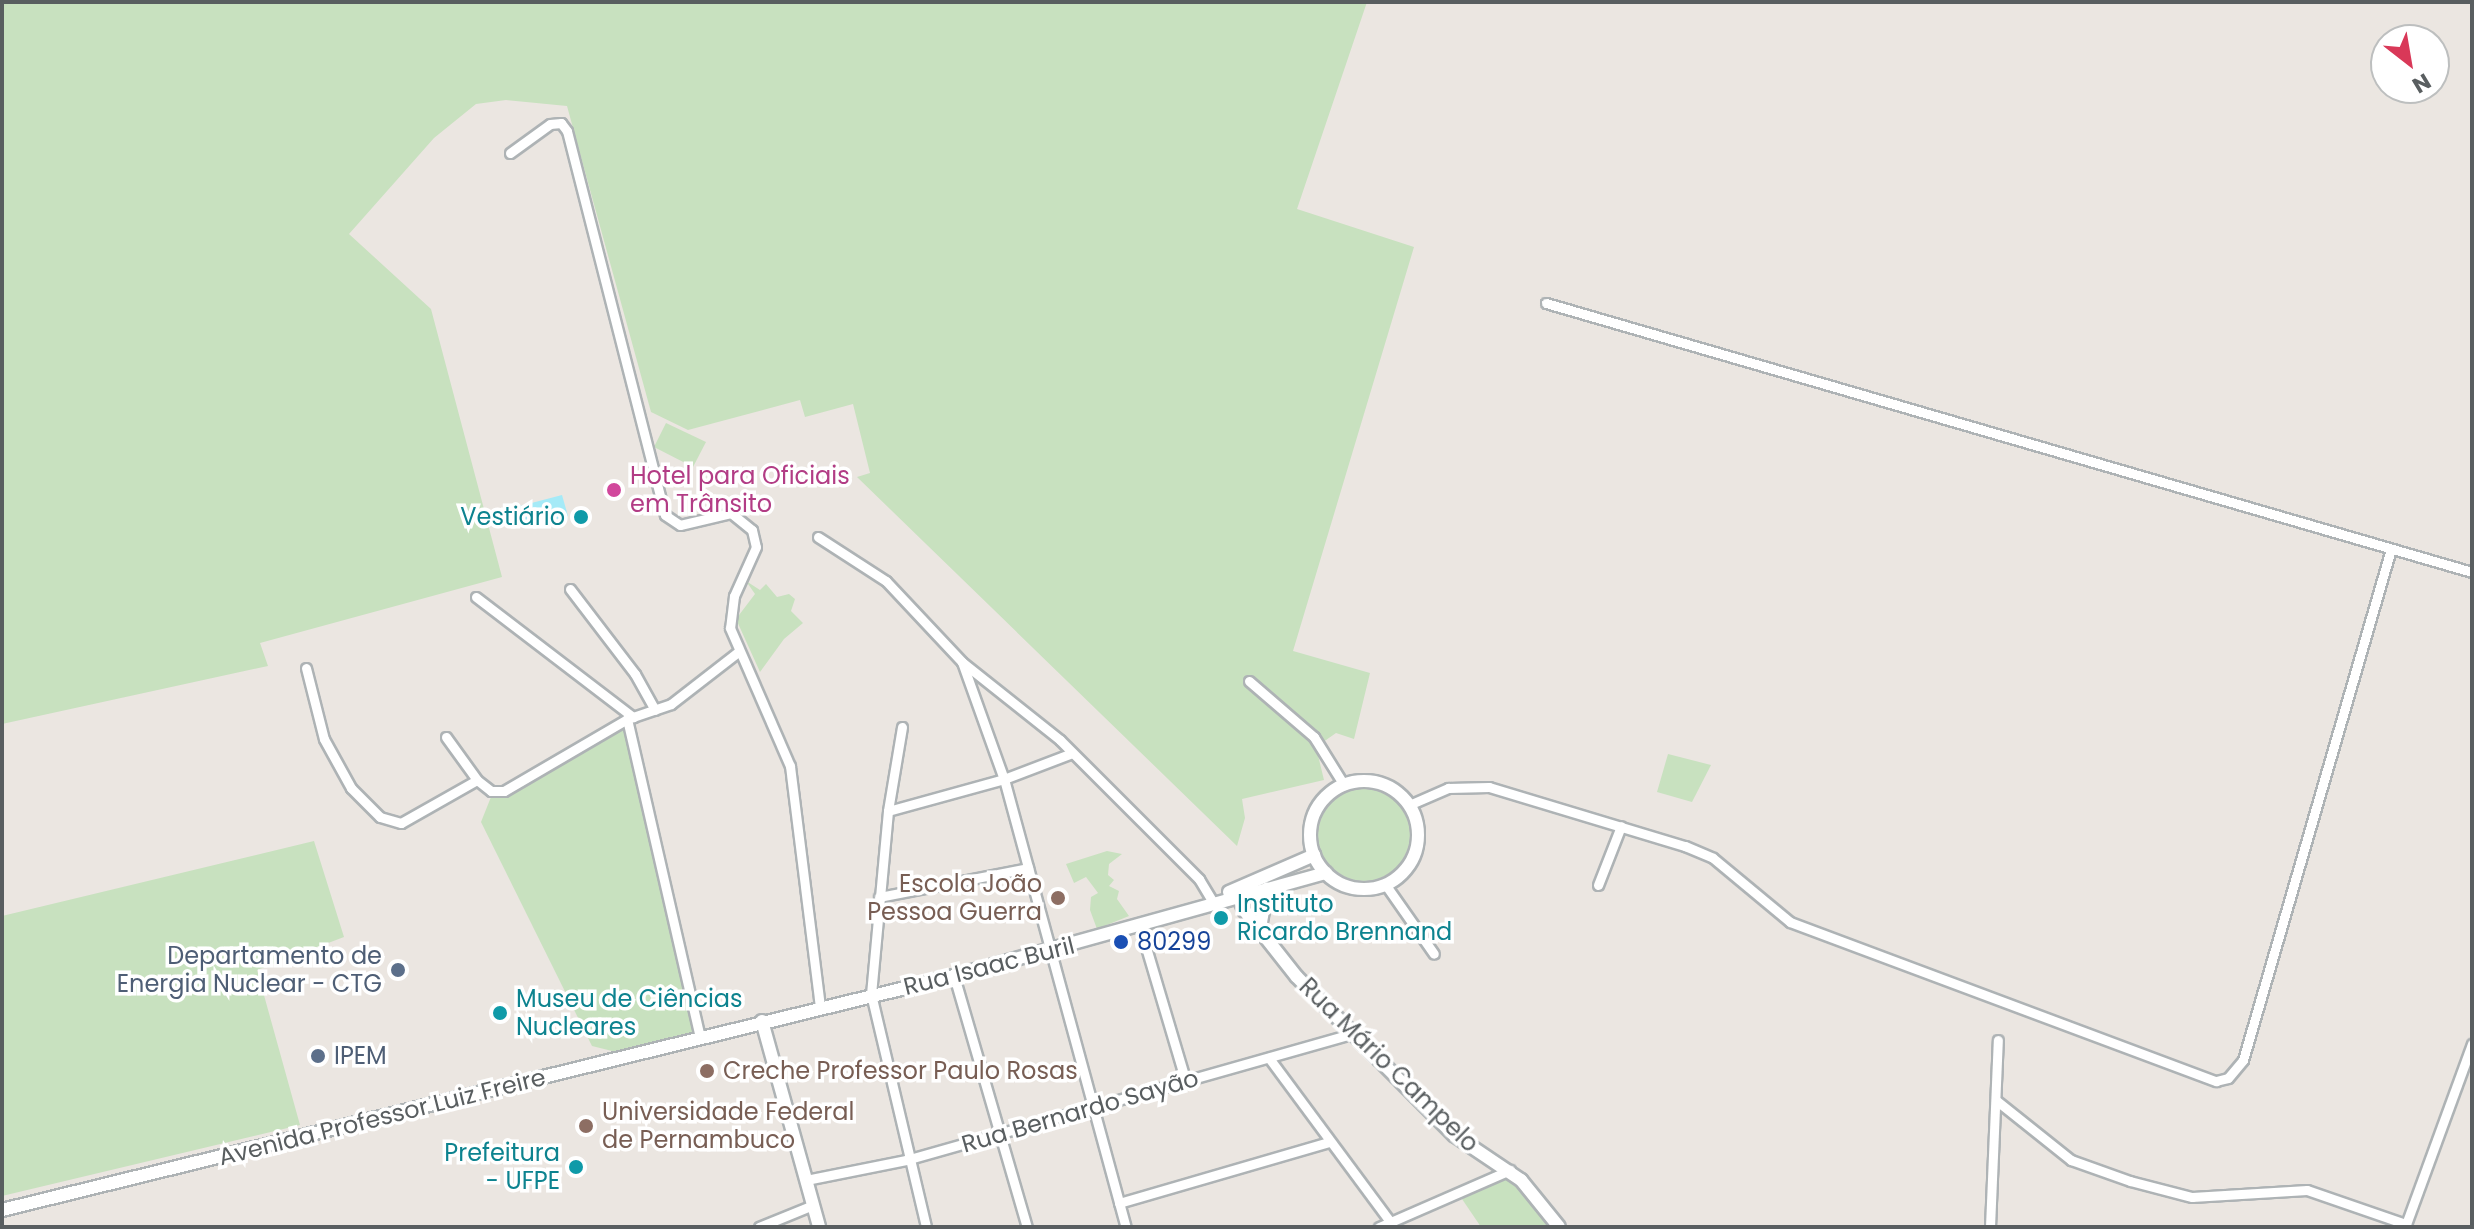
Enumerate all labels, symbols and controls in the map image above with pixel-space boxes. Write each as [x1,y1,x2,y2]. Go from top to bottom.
north arrow [2370,24,2450,104]
text: N [2407,66,2437,101]
place label: Hotel para Oficiais em Trânsito [630,462,850,518]
marker: Hotel para Oficiais em Trânsito [605,481,623,499]
place label: Vestiário [460,503,565,531]
marker: Vestiário [572,508,590,526]
place label: Escola João Pessoa Guerra [867,870,1042,926]
marker: Escola João Pessoa Guerra [1049,889,1067,907]
place label: Instituto Ricardo Brennand [1237,890,1452,946]
marker: Instituto Ricardo Brennand [1212,909,1230,927]
place label: 80299 [1137,928,1211,956]
street label: Rua Isaac Buril [900,931,1078,1001]
marker: 80299 [1112,933,1130,951]
place label: Departamento de Energia Nuclear - CTG [117,942,382,998]
marker: Departamento de Energia Nuclear - CTG [389,961,407,979]
street label: Rua Mário Campelo [1293,972,1485,1158]
place label: Museu de Ciências Nucleares [516,985,743,1041]
marker: Museu de Ciências Nucleares [491,1004,509,1022]
place label: IPEM [334,1042,387,1070]
marker: IPEM [309,1047,327,1065]
place label: Creche Professor Paulo Rosas [723,1057,1078,1085]
street label: Avenida Professor Luiz Freire [215,1062,549,1172]
marker: Creche Professor Paulo Rosas [698,1062,716,1080]
street label: Rua Bernardo Sayão [958,1063,1202,1159]
place label: Universidade Federal de Pernambuco [602,1098,854,1154]
marker: Universidade Federal de Pernambuco [577,1117,595,1135]
place label: Prefeitura - UFPE [444,1139,560,1195]
marker: Prefeitura - UFPE [567,1158,585,1176]

